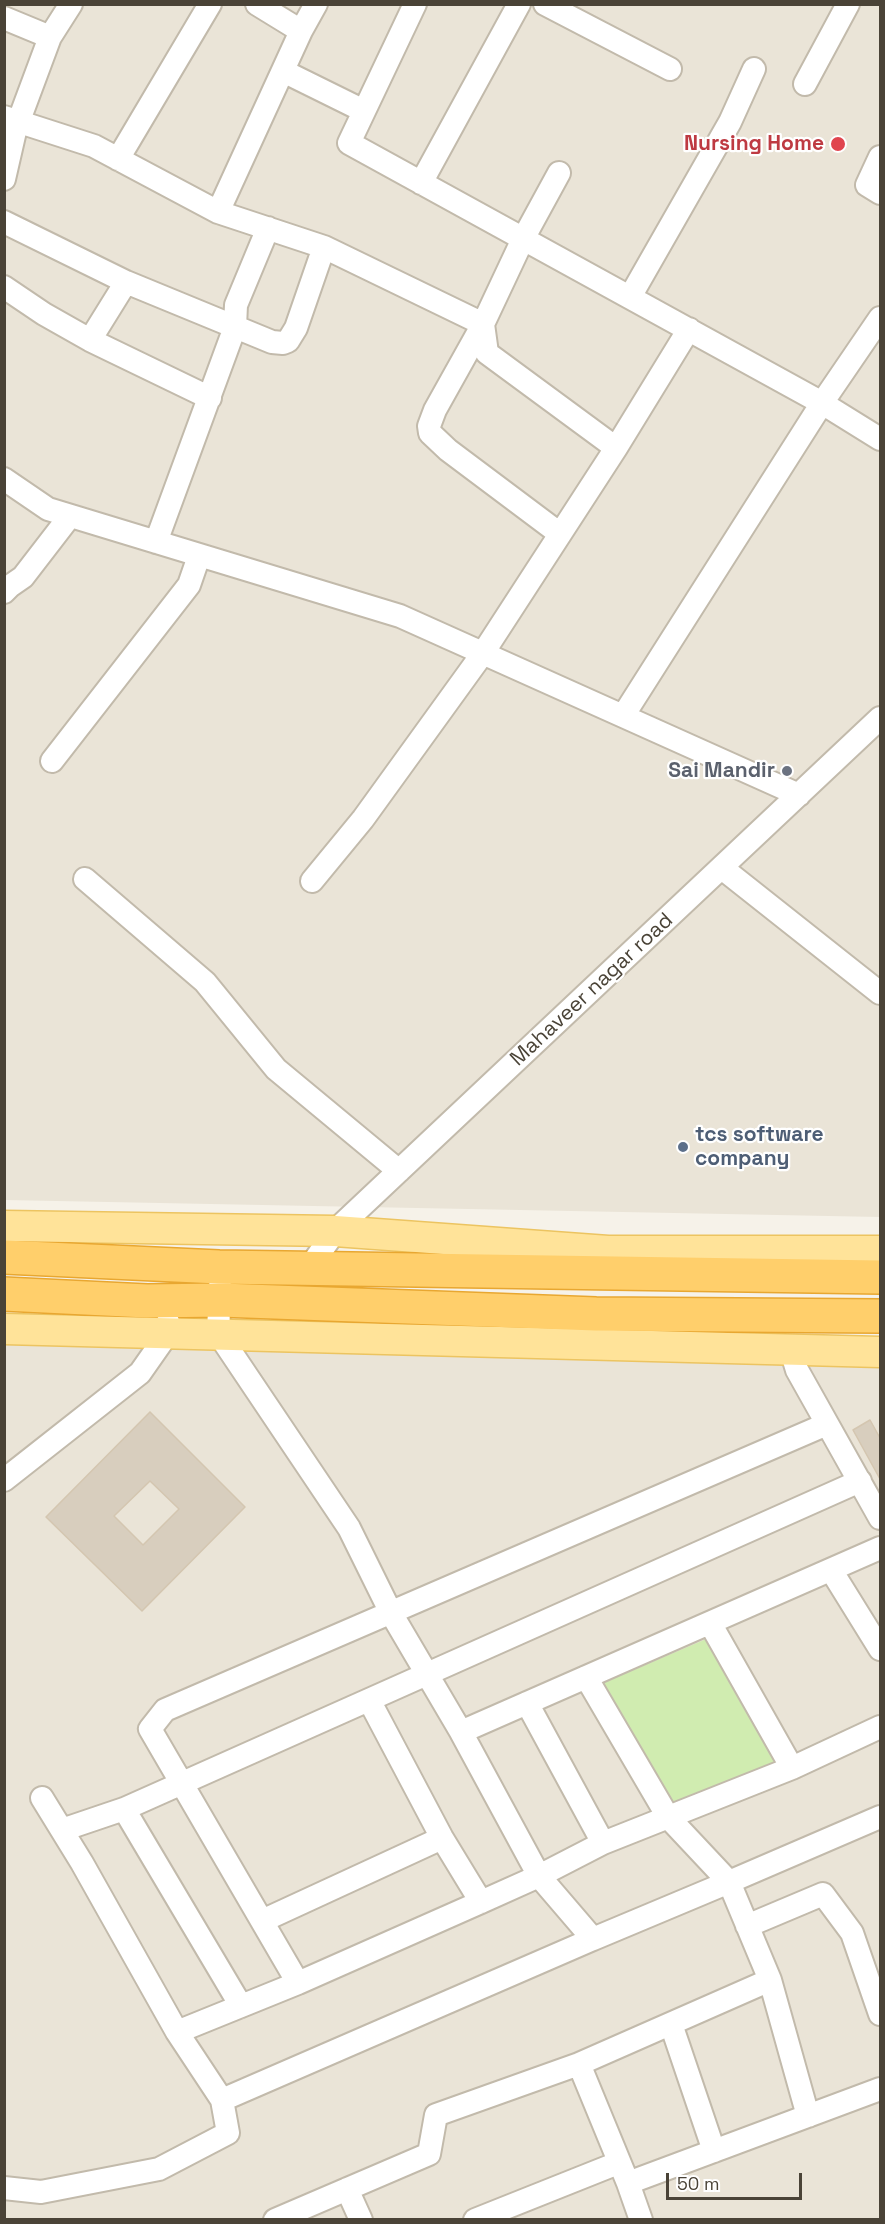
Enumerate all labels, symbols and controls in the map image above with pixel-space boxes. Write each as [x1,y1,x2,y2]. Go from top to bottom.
place label: Nursing Home [684,131,824,157]
marker: Nursing Home [829,135,847,153]
place label: Sai Mandir [668,758,775,784]
marker: Sai Mandir [780,764,794,778]
street label: Mahaveer nagar road [505,908,679,1072]
place label: tcs software company [695,1122,824,1172]
marker: tcs software company [676,1140,690,1154]
scale bar [669,2161,806,2199]
text: 50 m [677,2172,719,2195]

